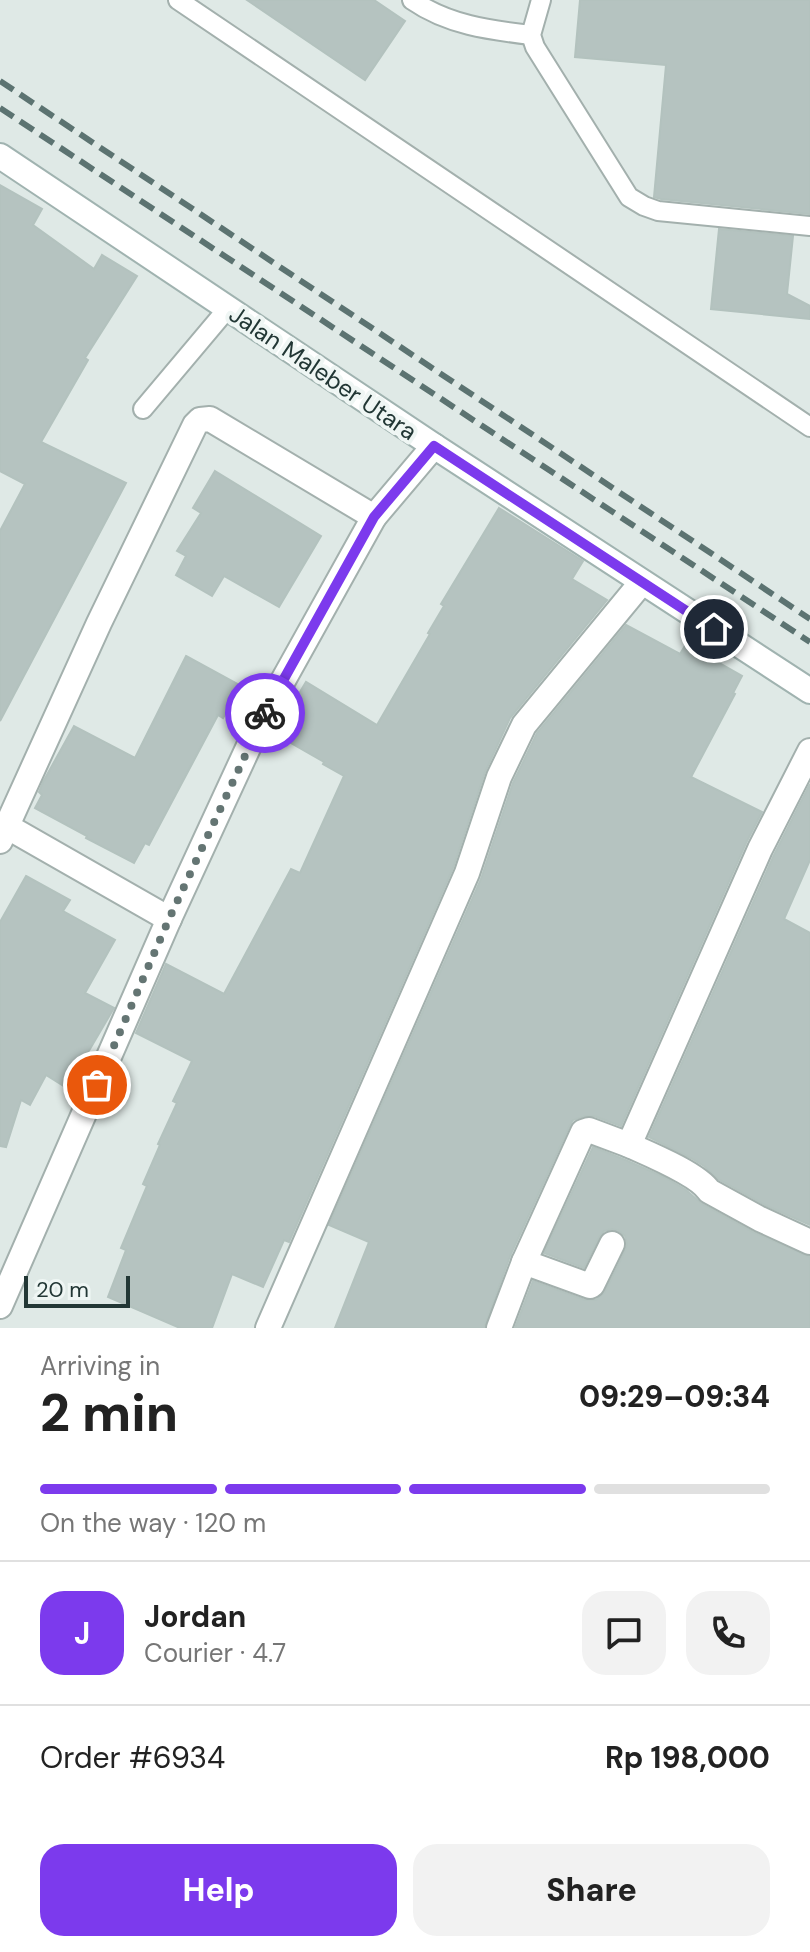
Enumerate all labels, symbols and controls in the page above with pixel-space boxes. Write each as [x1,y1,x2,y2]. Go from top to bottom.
street label: Jalan Maleber Utara [223,298,423,447]
pin [680,595,748,663]
icon: home [692,607,736,651]
courier [225,673,305,753]
icon: bike [243,691,287,735]
pin [63,1051,131,1119]
icon: bag [75,1063,119,1107]
scale bar [24,1272,130,1308]
text: 20 m [36,1275,89,1304]
text: Arriving in [40,1349,160,1383]
text: 09:29–09:34 [579,1377,770,1416]
text: 2 min [40,1379,178,1447]
text: On the way · 120 m [40,1506,266,1540]
button: chat [582,1591,666,1675]
button: phone [686,1591,770,1675]
text: Jordan [144,1597,246,1636]
text: J [74,1614,90,1653]
text: Courier · 4.7 [144,1636,286,1670]
text: Order #6934 [40,1738,225,1777]
text: Rp 198,000 [605,1738,770,1777]
button: Help [40,1844,397,1936]
button: Share [413,1844,770,1936]

